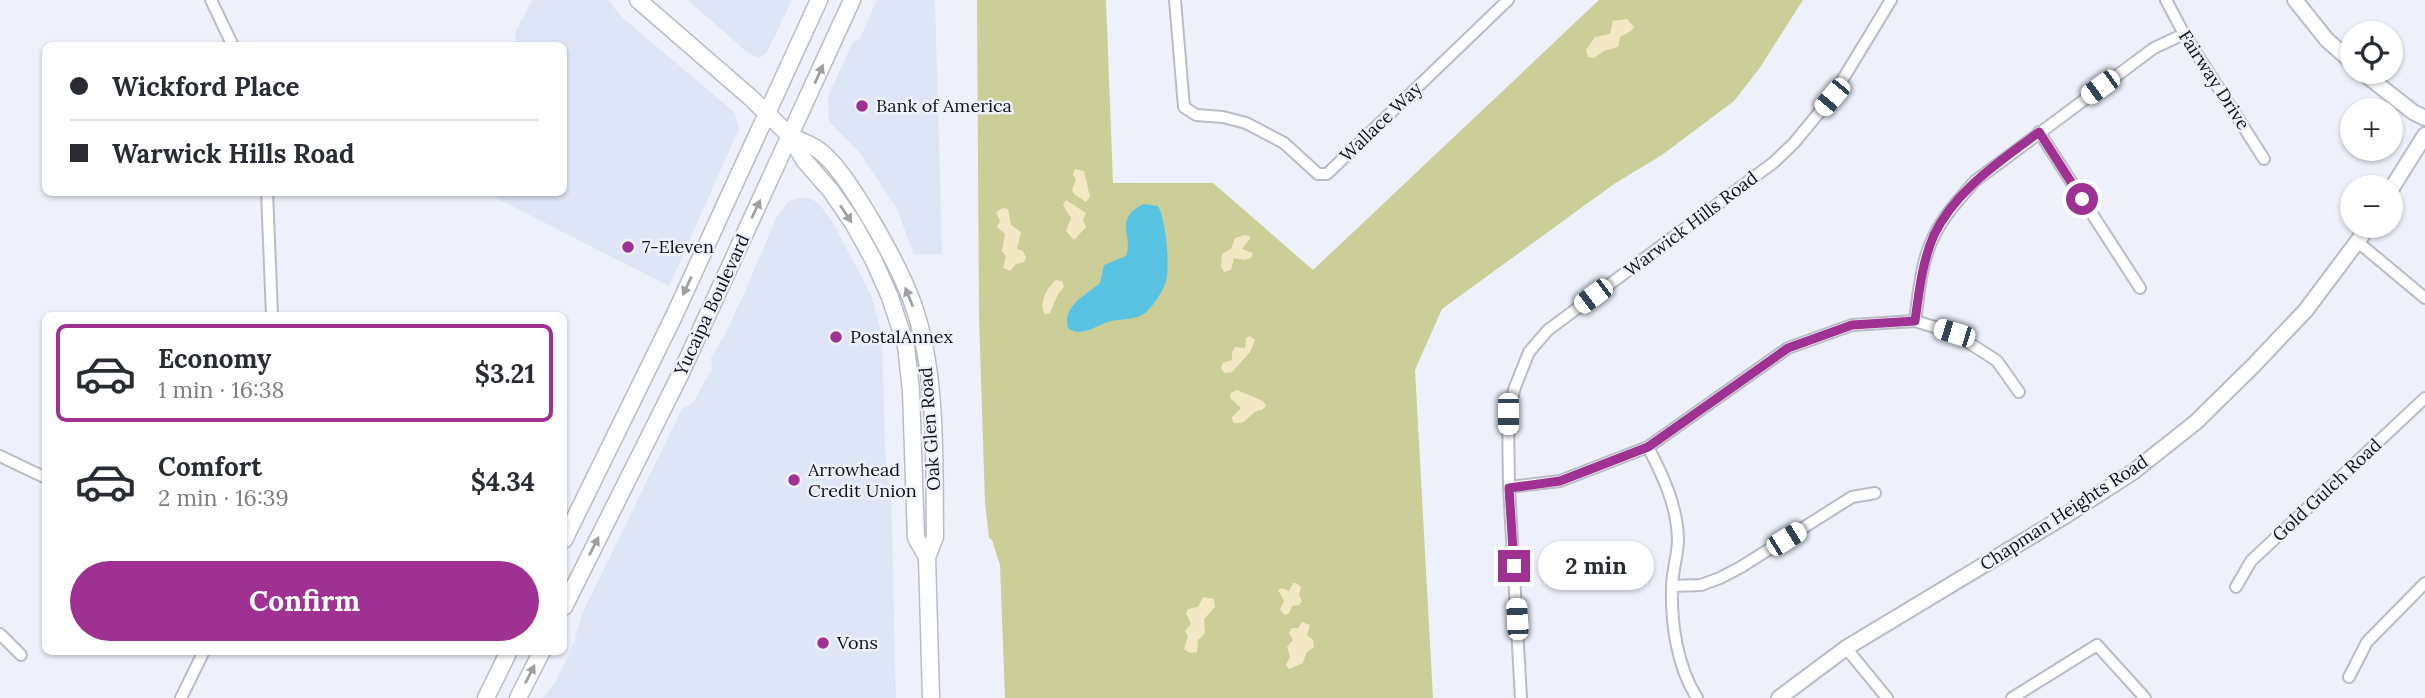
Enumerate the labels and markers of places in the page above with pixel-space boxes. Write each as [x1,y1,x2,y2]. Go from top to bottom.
place label: Bank of America [876,94,1012,117]
marker: Bank of America [854,98,870,114]
place label: 7-Eleven [642,235,714,258]
marker: 7-Eleven [620,239,636,255]
place label: PostalAnnex [850,325,954,348]
marker: PostalAnnex [828,329,844,345]
place label: Arrowhead Credit Union [807,458,917,502]
marker: Arrowhead Credit Union [786,472,802,488]
place label: Vons [836,631,878,654]
marker: Vons [815,635,831,651]

